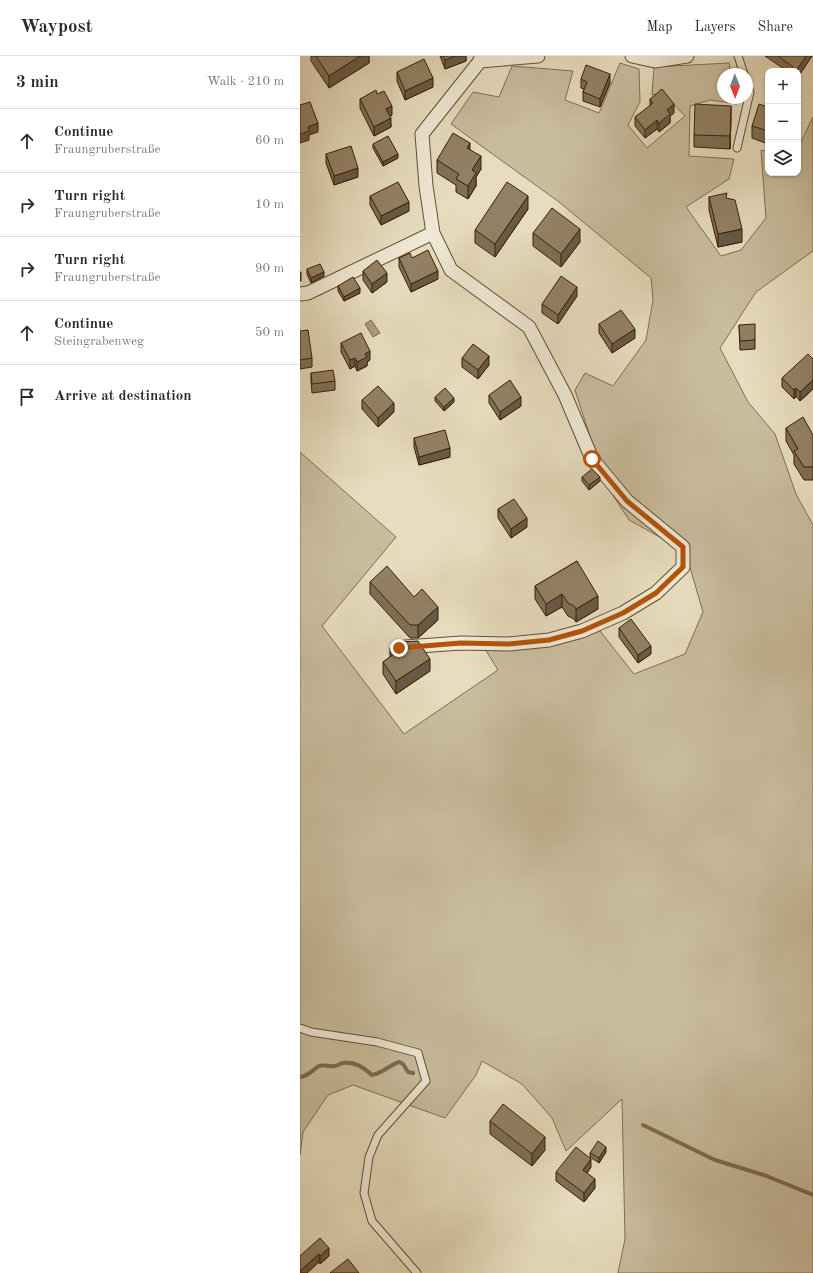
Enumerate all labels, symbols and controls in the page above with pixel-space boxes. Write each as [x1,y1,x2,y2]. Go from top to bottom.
text: Waypost [20,18,93,37]
text: Map [647,20,673,34]
text: Layers [695,20,736,34]
text: Share [758,20,793,34]
north arrow [717,68,753,104]
map controls [765,68,801,176]
button: + [765,68,801,104]
text: 3 min [16,74,59,91]
text: Walk · 210 m [207,75,284,88]
button: − [765,104,801,140]
text: Continue [54,125,113,140]
icon: ahead [16,130,38,152]
text: 60 m [255,134,284,147]
button: layers [765,140,801,176]
text: Fraungruberstraße [54,143,161,156]
text: Turn right [54,189,125,204]
icon: right [16,194,38,216]
text: 10 m [255,198,284,211]
text: Fraungruberstraße [54,207,161,220]
text: Turn right [54,253,125,268]
icon: right [16,258,38,280]
text: 90 m [255,262,284,275]
text: Fraungruberstraße [54,271,161,284]
text: Continue [54,317,113,332]
icon: ahead [16,322,38,344]
text: 50 m [255,326,284,339]
text: Steingrabenweg [54,335,144,348]
icon: arrive [16,386,38,408]
text: Arrive at destination [54,389,192,404]
route start [583,450,601,468]
route end [390,639,408,657]

